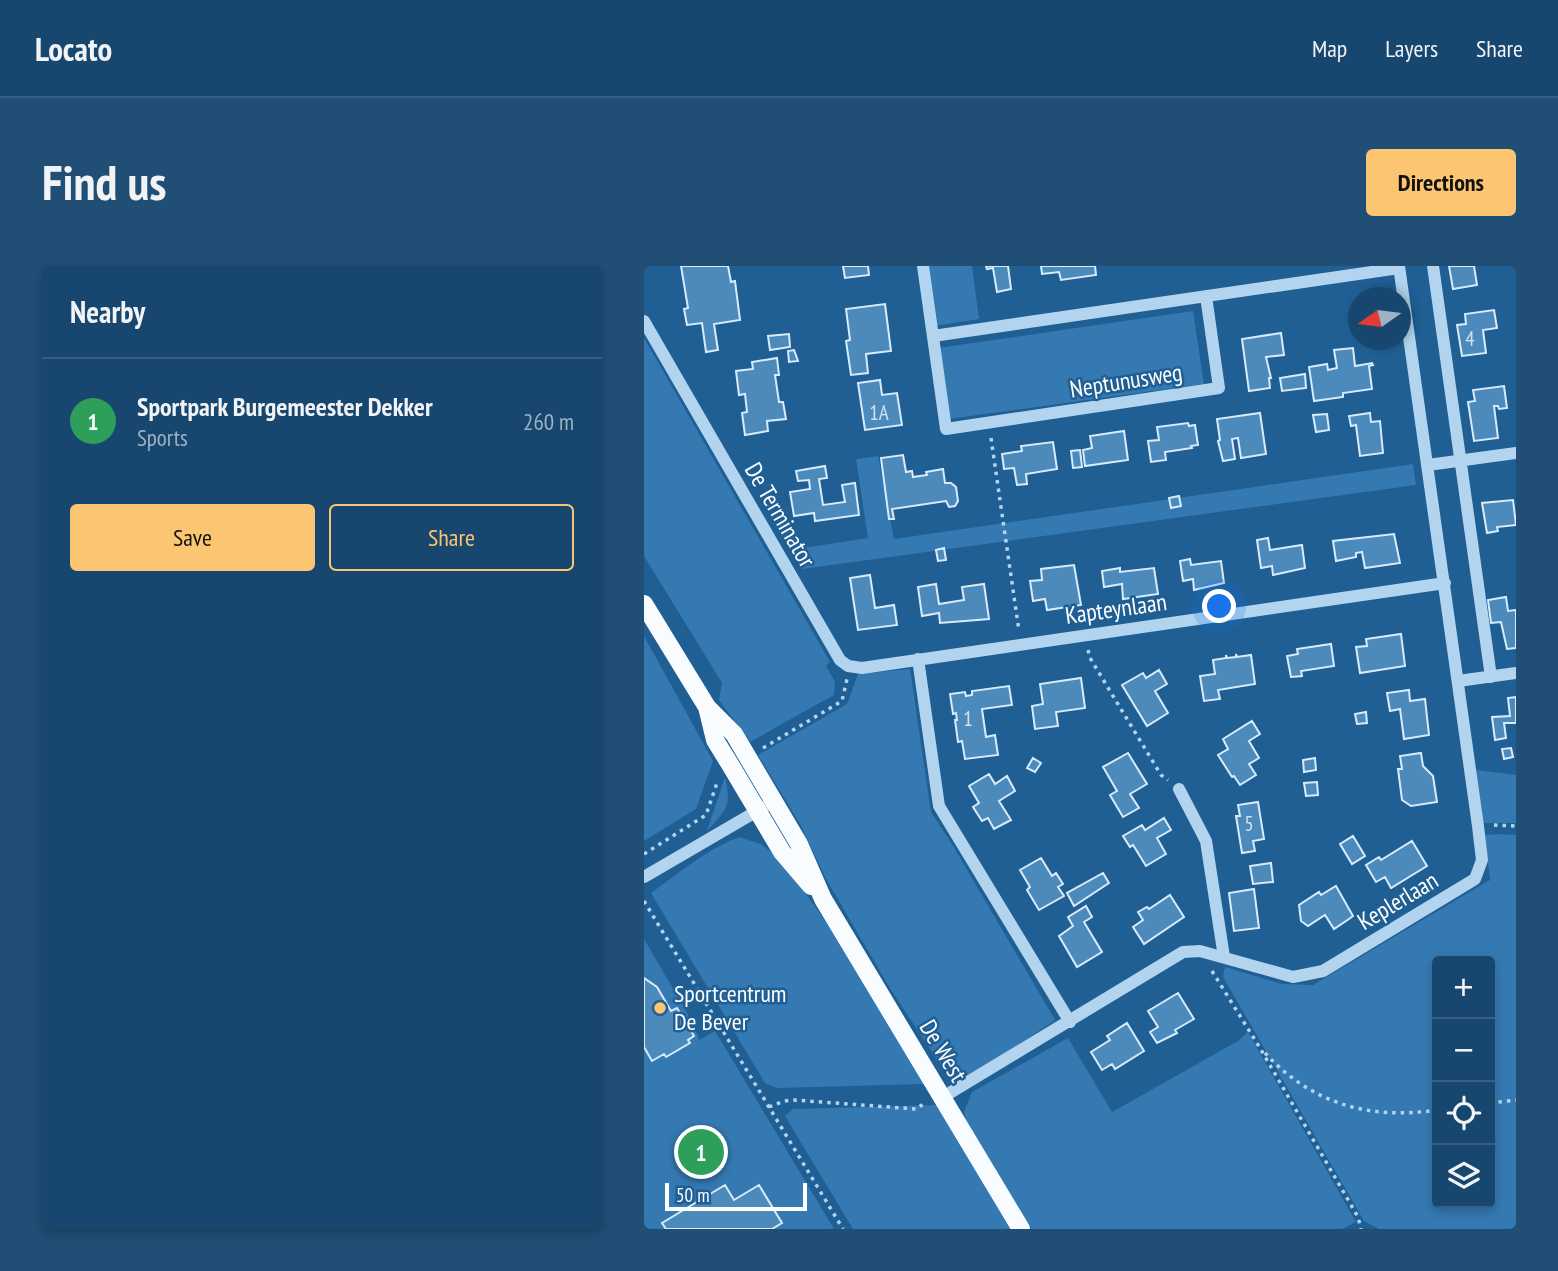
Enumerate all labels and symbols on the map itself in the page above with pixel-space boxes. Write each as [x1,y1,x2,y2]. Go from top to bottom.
north arrow [1348,287,1411,350]
house number: 4 [1465,325,1475,352]
street label: Neptunusweg [1067,356,1184,405]
house number: 1A [869,399,889,426]
street label: De Terminator [738,457,823,573]
street label: Kapteynlaan [1063,586,1169,631]
your location [1202,589,1236,623]
house number: 1 [963,705,973,732]
house number: 5 [1244,810,1254,837]
street label: Keplerlaan [1352,864,1444,937]
place label: Sportcentrum De Bever [674,978,786,1037]
marker: Sportcentrum De Bever [652,1000,668,1016]
street label: De West [913,1014,974,1088]
pin: 1 [678,1126,724,1178]
scale bar [665,1180,807,1212]

